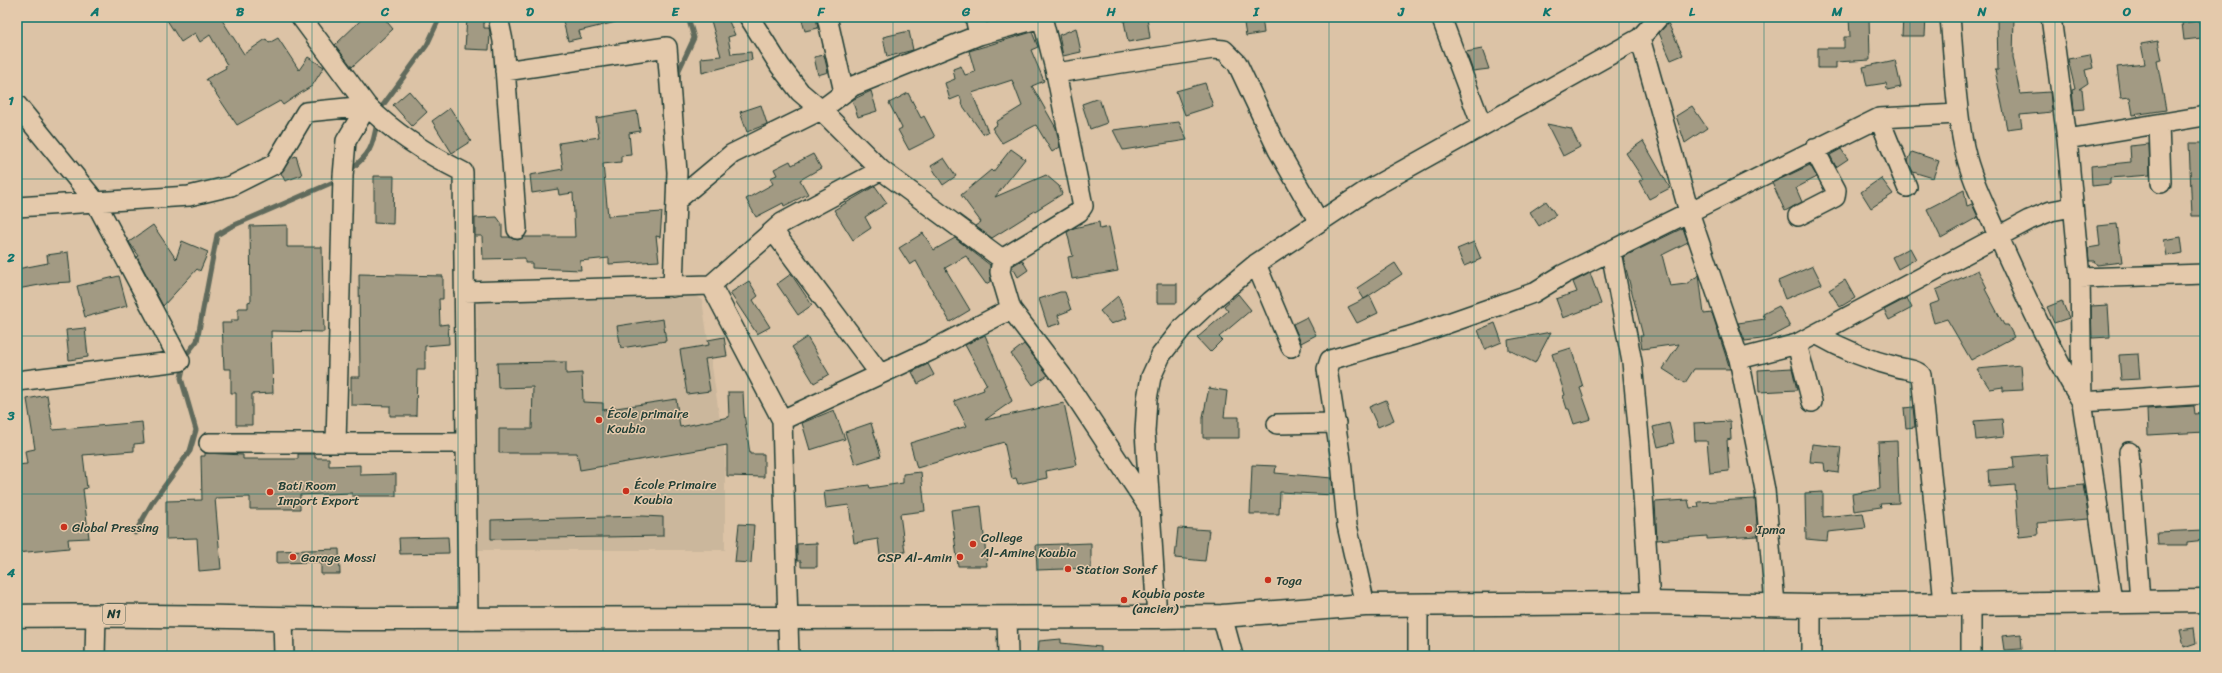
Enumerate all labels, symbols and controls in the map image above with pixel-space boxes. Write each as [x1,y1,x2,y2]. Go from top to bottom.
text: A [90,0,99,23]
text: B [236,0,245,23]
text: C [380,0,390,23]
text: D [526,0,534,23]
text: E [671,0,680,23]
text: F [816,0,825,23]
text: G [961,0,971,23]
text: H [1105,0,1116,23]
text: I [1252,0,1260,23]
text: J [1397,0,1405,23]
text: K [1542,0,1552,23]
text: L [1689,0,1696,23]
text: M [1831,0,1843,23]
text: N [1976,0,1987,23]
text: O [2122,0,2132,23]
text: 1 [8,89,14,112]
text: 2 [6,246,15,269]
place label: École primaire Koubia [607,402,689,440]
text: 3 [6,404,15,427]
marker: École primaire Koubia [594,415,604,425]
place label: École Primaire Koubia [634,473,717,511]
place label: Bati Room Import Export [277,474,360,512]
marker: École Primaire Koubia [621,486,631,496]
marker: Bati Room Import Export [265,487,275,497]
place label: Global Pressing [72,516,159,539]
place label: Ipma [1756,518,1786,541]
marker: Global Pressing [59,522,69,532]
marker: Ipma [1744,524,1754,534]
place label: College Al-Amine Koubia [980,526,1077,564]
marker: College Al-Amine Koubia [968,539,978,549]
place label: Garage Mossi [301,546,376,569]
place label: CSP Al-Amin [878,546,952,569]
marker: Garage Mossi [288,552,298,562]
marker: CSP Al-Amin [955,552,965,562]
place label: Station Sonef [1076,558,1158,581]
text: 4 [6,561,16,584]
marker: Station Sonef [1063,564,1073,574]
place label: Toga [1276,569,1302,592]
marker: Toga [1263,575,1273,585]
place label: Koubia poste (ancien) [1132,582,1205,620]
marker: Koubia poste (ancien) [1119,595,1129,605]
road number: N1 [103,604,125,624]

